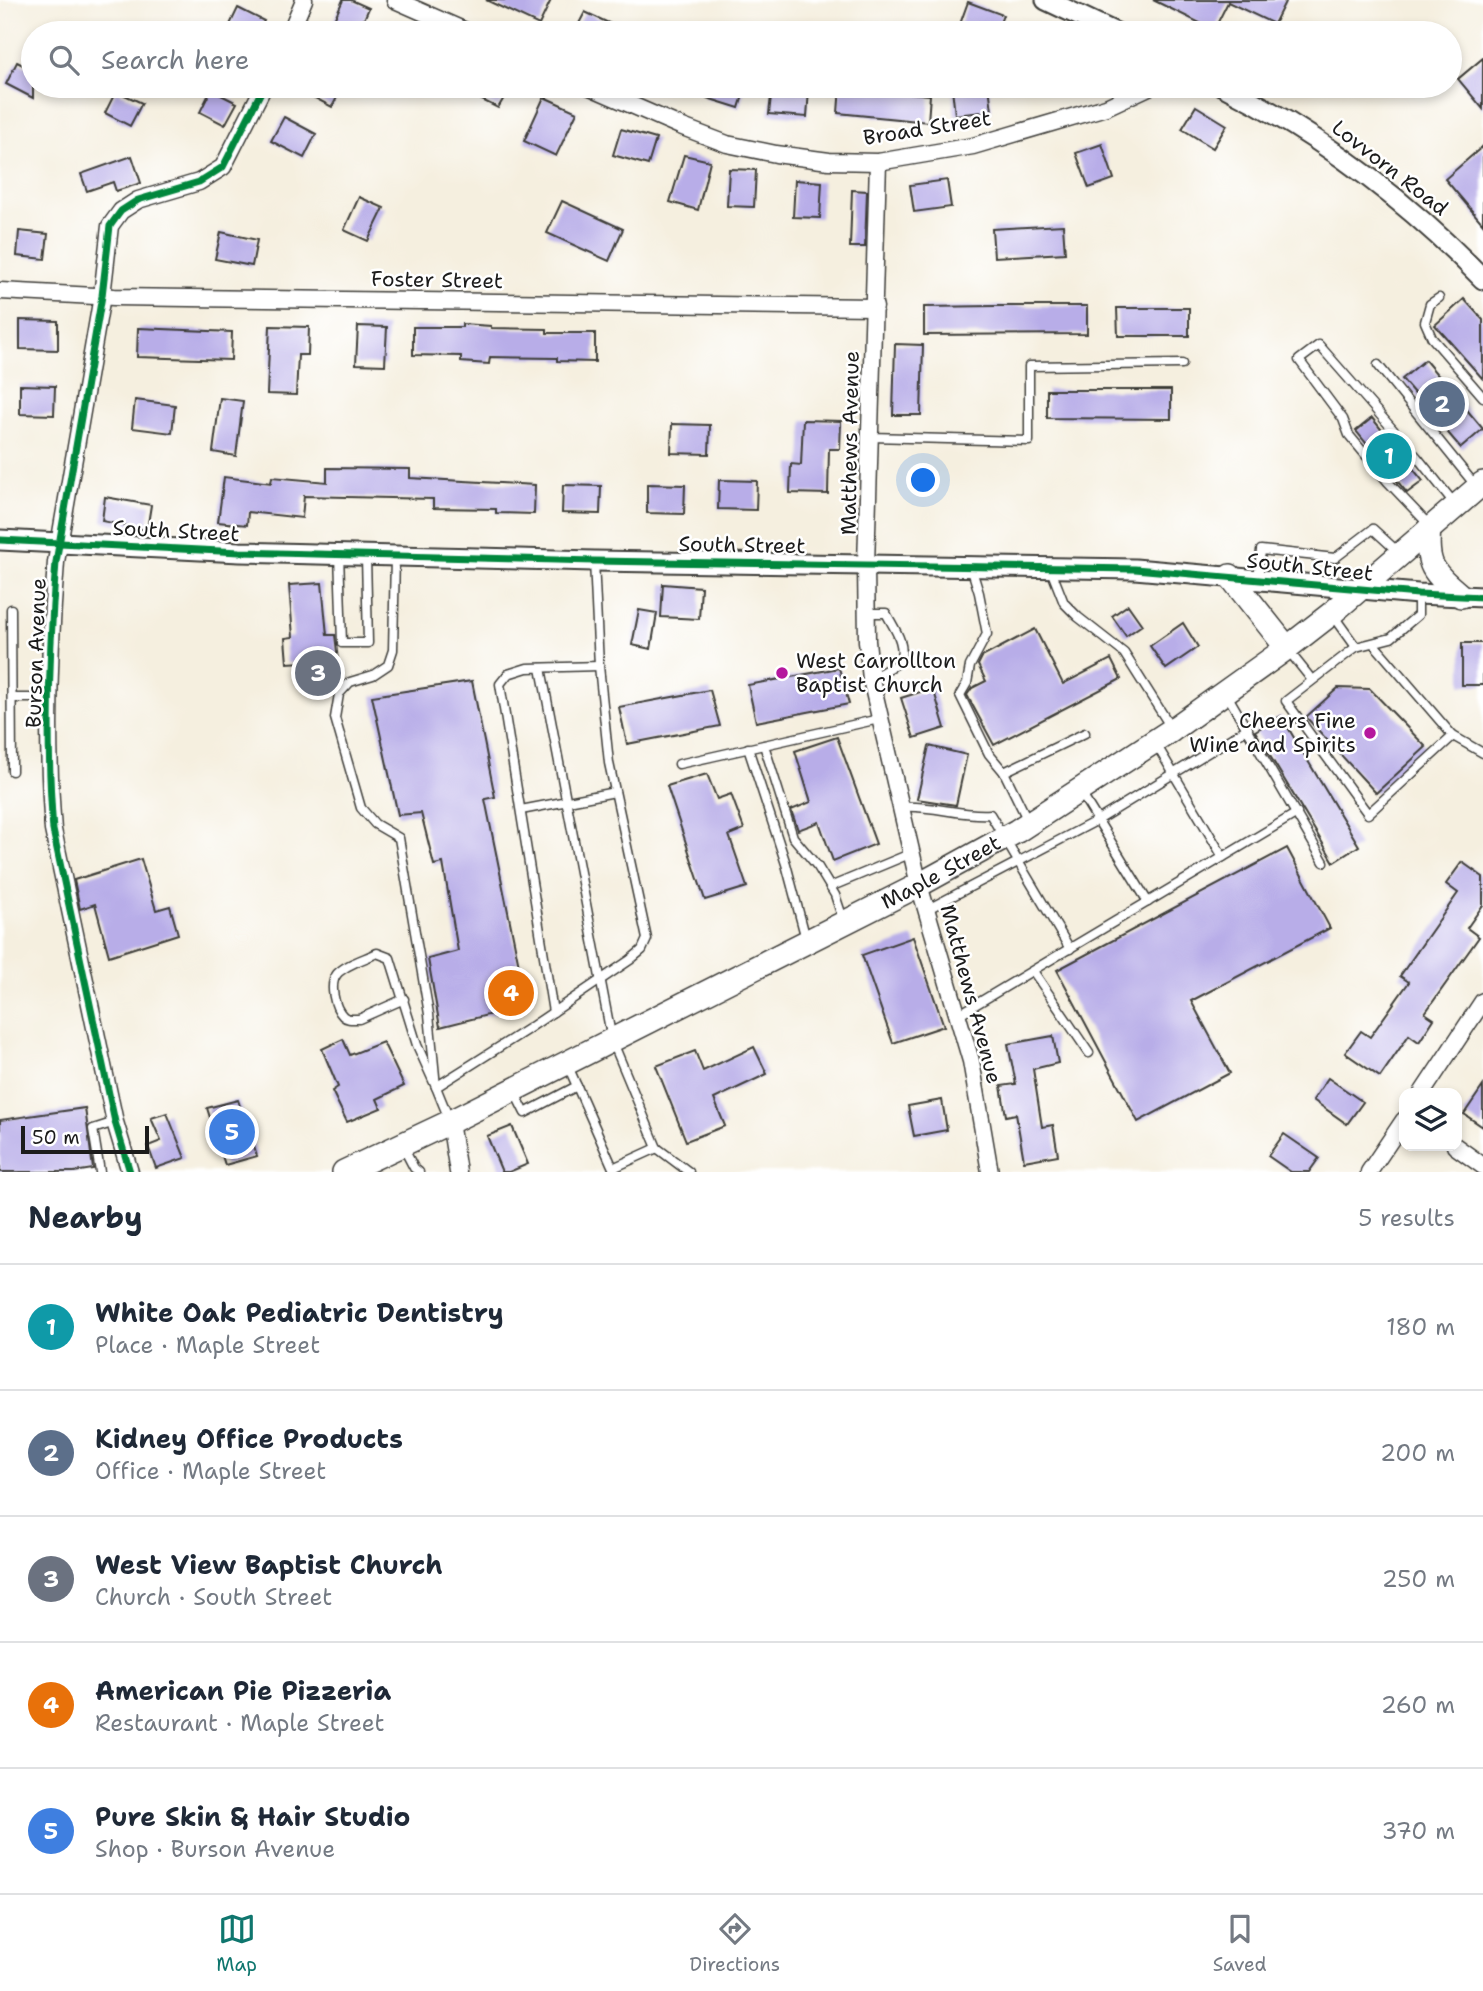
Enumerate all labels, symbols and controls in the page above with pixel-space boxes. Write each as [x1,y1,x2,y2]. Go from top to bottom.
search box [21,21,1462,98]
icon: search [45,41,83,79]
text: Search here [101,42,250,77]
street label: Broad Street [861,104,993,152]
street label: Lovvorn Road [1326,114,1454,222]
street label: Foster Street [371,265,503,295]
street label: Matthews Avenue [834,351,866,535]
pin: 2 [1419,378,1465,430]
pin: 1 [1366,430,1412,482]
your location [906,463,940,497]
street label: South Street [112,514,240,548]
street label: South Street [678,530,806,560]
street label: South Street [1245,546,1375,588]
street label: Burson Avenue [19,577,53,729]
pin: 3 [295,647,341,699]
place label: West Carrollton Baptist Church [796,647,956,699]
marker: West Carrollton Baptist Church [774,665,790,681]
place label: Cheers Fine Wine and Spirits [1189,707,1356,759]
marker: Cheers Fine Wine and Spirits [1362,725,1378,741]
street label: Maple Street [876,829,1006,916]
street label: Matthews Avenue [934,901,1008,1087]
pin: 4 [488,967,534,1019]
map controls [1399,1088,1462,1151]
button: layers [1399,1088,1462,1151]
pin: 5 [209,1106,255,1158]
scale bar [21,1123,149,1155]
text: 50 m [32,1125,80,1150]
text: Nearby [28,1197,143,1238]
text: 5 results [1358,1203,1455,1233]
text: White Oak Pediatric Dentistry [95,1295,504,1330]
text: 1 [46,1312,56,1342]
text: 180 m [1386,1312,1455,1342]
text: Place · Maple Street [95,1330,320,1360]
text: Kidney Office Products [95,1421,403,1456]
text: 2 [43,1438,59,1468]
text: 200 m [1380,1438,1455,1468]
text: Office · Maple Street [95,1456,326,1486]
text: West View Baptist Church [95,1547,443,1582]
text: 3 [43,1564,59,1594]
text: 250 m [1382,1564,1455,1594]
text: Church · South Street [95,1582,332,1612]
text: American Pie Pizzeria [95,1673,391,1708]
text: 4 [43,1690,59,1720]
text: 260 m [1381,1690,1455,1720]
text: Restaurant · Maple Street [95,1708,385,1738]
text: Pure Skin & Hair Studio [95,1799,410,1834]
text: 5 [44,1816,58,1846]
text: 370 m [1382,1816,1455,1846]
text: Shop · Burson Avenue [95,1834,335,1864]
tab: Map [216,1910,257,1977]
tab: Directions [690,1910,780,1977]
tab: Saved [1213,1910,1267,1977]

